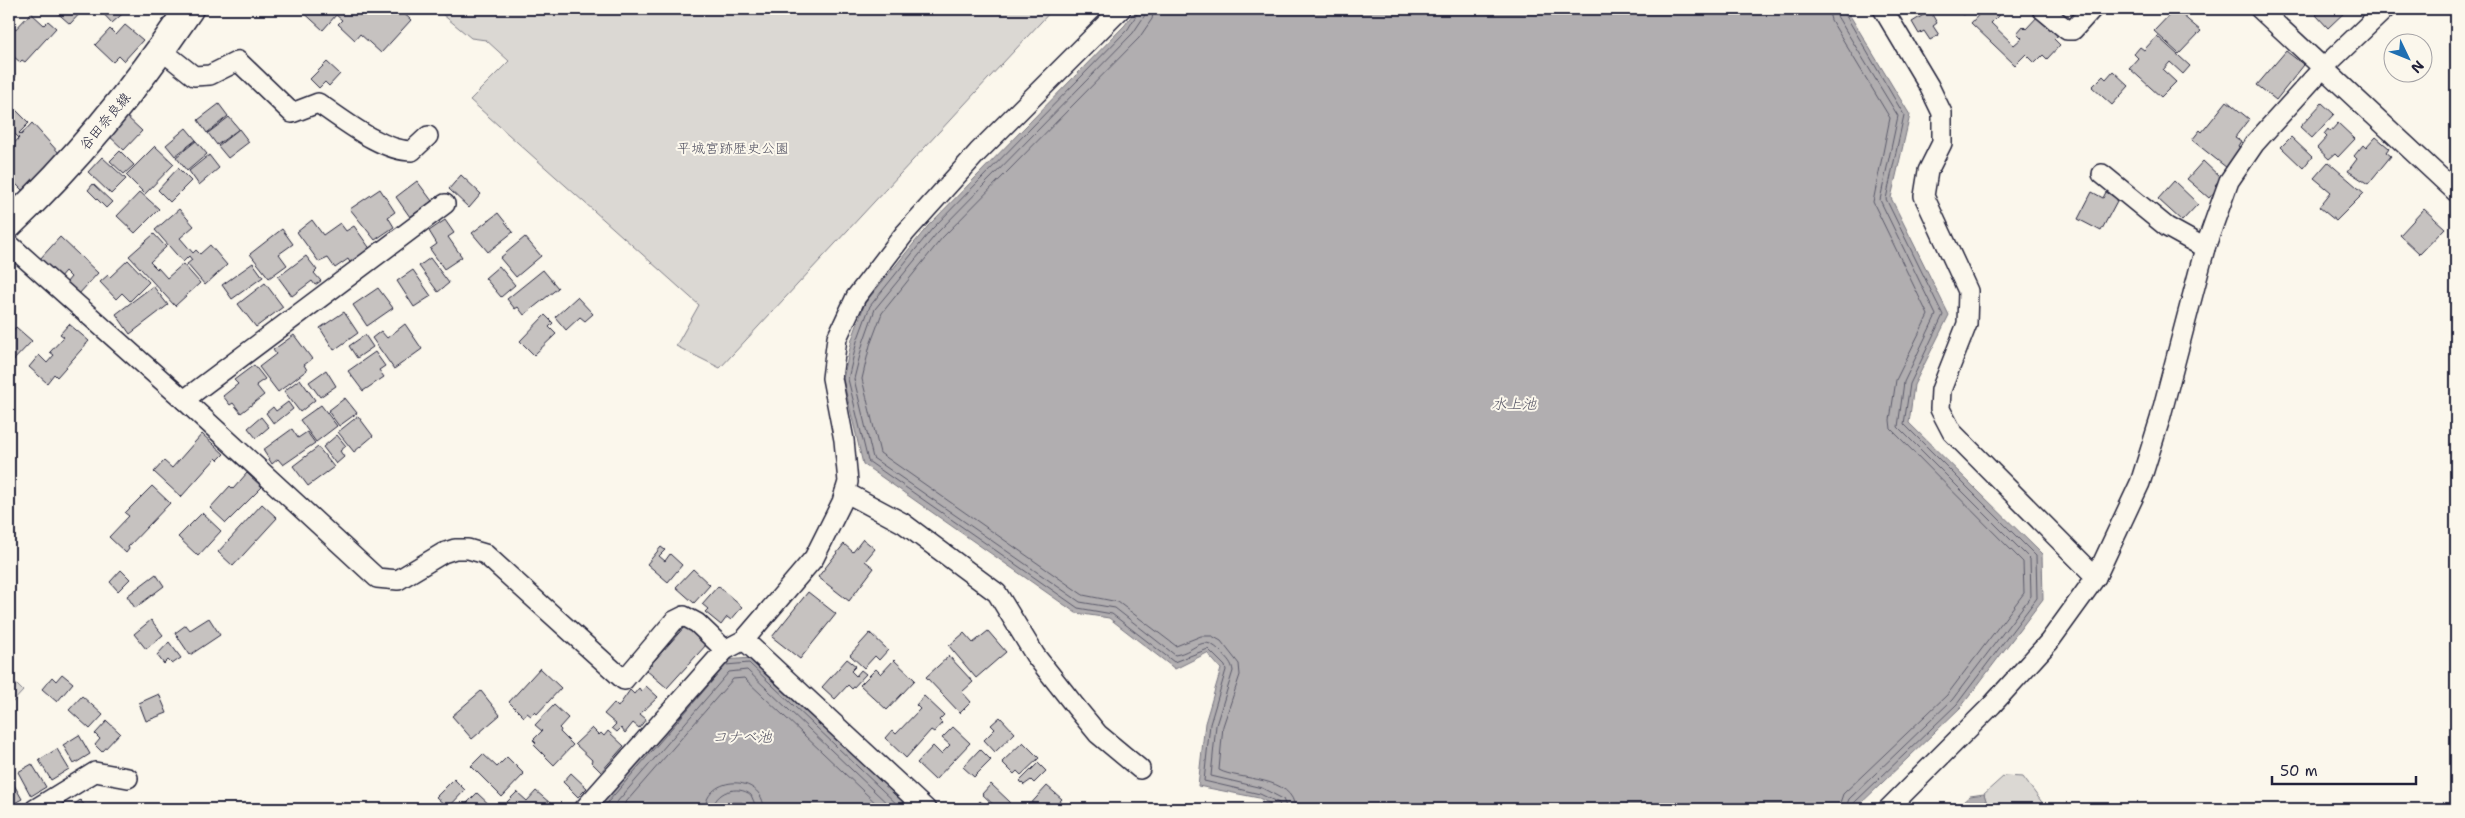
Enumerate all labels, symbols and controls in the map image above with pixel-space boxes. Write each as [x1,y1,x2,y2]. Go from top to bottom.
north arrow [2382,32,2432,82]
text: N [2407,57,2428,77]
street label: 谷田奈良線 [76,88,134,154]
park label: 平城宮跡歴史公園 [677,139,789,157]
water label: 水上池 [1491,394,1537,414]
water label: コナベ池 [712,727,773,747]
scale bar [2272,753,2416,785]
text: 50 m [2280,761,2318,781]

